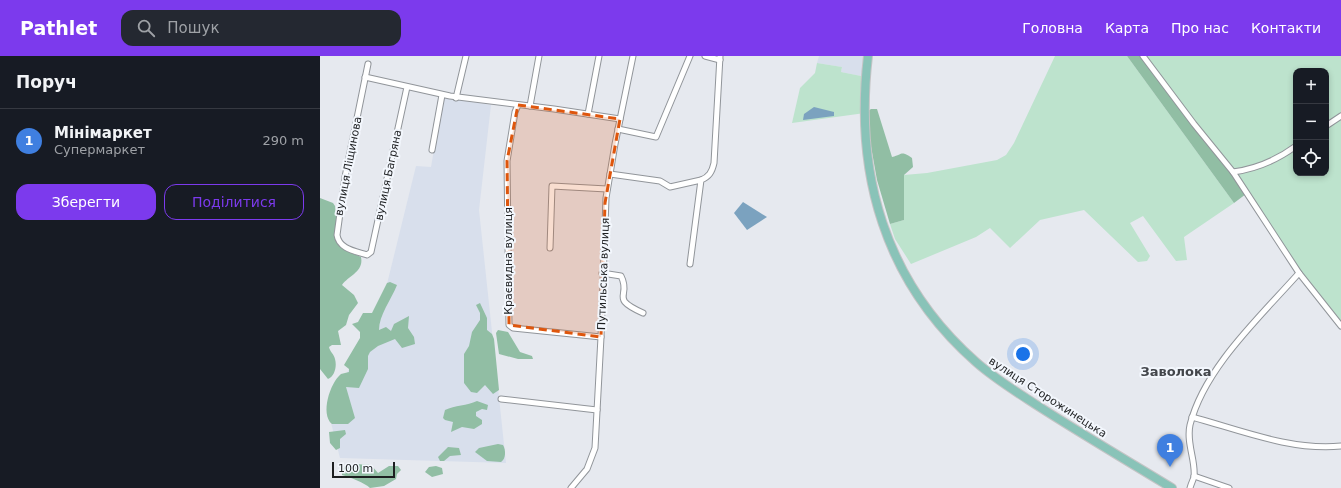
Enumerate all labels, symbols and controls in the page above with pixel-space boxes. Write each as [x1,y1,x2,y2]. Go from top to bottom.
search box [121,10,401,46]
text: Pathlet [20,17,97,39]
icon: search [135,17,157,39]
text: Пошук [167,19,219,37]
text: Головна [1022,20,1083,36]
text: Карта [1105,20,1149,36]
text: Про нас [1171,20,1229,36]
text: Контакти [1251,20,1321,36]
map controls [1293,68,1329,176]
button: + [1293,68,1329,104]
text: Поруч [16,72,77,92]
button: − [1293,104,1329,140]
street label: вулиця Ліщинова [332,115,364,217]
text: Мінімаркет [54,124,152,142]
street label: вулиця Багряна [373,129,404,222]
text: 1 [24,133,34,148]
text: 290 m [262,133,304,148]
button: locate [1293,140,1329,176]
text: Супермаркет [54,142,145,157]
button: Зберегти [16,184,156,220]
button: Поділитися [164,184,304,220]
street label: Краєвидна вулиця [502,207,515,315]
street label: Путильська вулиця [595,218,612,330]
your location [1013,344,1033,364]
street label: вулиця Сторожинецька [986,354,1109,440]
district label: Заволока [1140,364,1212,379]
pin: 1 [1157,434,1183,467]
scale bar [332,460,395,479]
text: 100 m [338,462,373,475]

